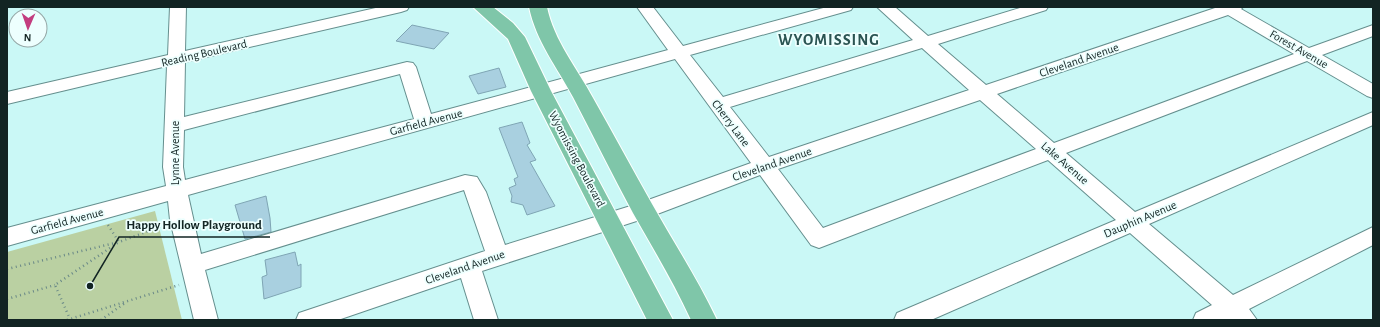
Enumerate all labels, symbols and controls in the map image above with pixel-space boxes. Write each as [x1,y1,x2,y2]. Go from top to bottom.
north arrow [8,8,48,48]
street label: Forest Avenue [1268,28,1330,70]
text: N [24,32,32,43]
district label: WYOMISSING [778,32,880,48]
street label: Reading Boulevard [160,37,248,69]
street label: Cleveland Avenue [1038,41,1120,79]
street label: Cherry Lane [709,97,752,149]
street label: Garfield Avenue [388,107,464,137]
street label: Wyomissing Boulevard [546,109,607,209]
street label: Lynne Avenue [169,121,182,185]
street label: Lake Avenue [1039,139,1091,187]
street label: Cleveland Avenue [731,145,813,183]
street label: Dauphin Avenue [1102,198,1178,240]
street label: Garfield Avenue [29,206,105,236]
callout: Happy Hollow Playground [119,212,270,237]
text: Happy Hollow Playground [126,219,262,232]
street label: Cleveland Avenue [424,248,506,286]

